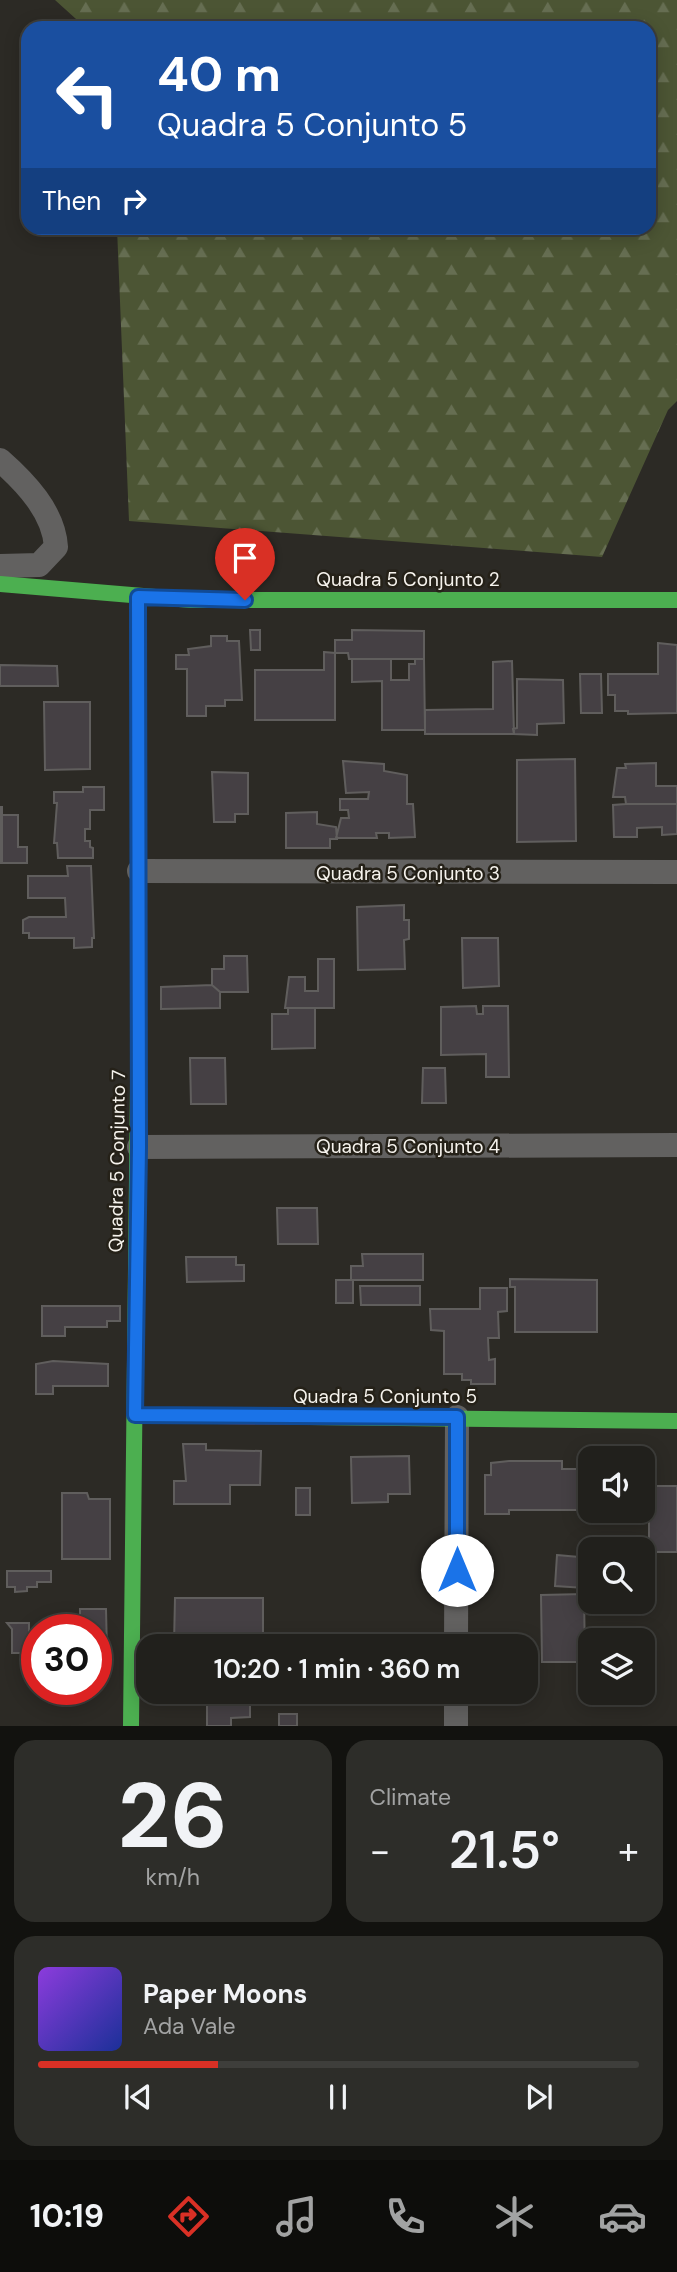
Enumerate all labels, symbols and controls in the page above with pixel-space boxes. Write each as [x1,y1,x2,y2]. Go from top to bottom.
text: 40 m [157,42,281,106]
icon: left [42,49,133,140]
text: Quadra 5 Conjunto 5 [157,104,467,146]
icon: right [115,182,153,220]
text: Then [42,184,101,218]
pin [215,528,275,600]
icon: arrive [226,539,264,577]
street label: Quadra 5 Conjunto 2 [316,567,500,592]
street label: Quadra 5 Conjunto 3 [316,861,500,886]
street label: Quadra 5 Conjunto 7 [103,1069,131,1253]
street label: Quadra 5 Conjunto 4 [316,1134,500,1159]
street label: Quadra 5 Conjunto 5 [293,1384,477,1409]
map controls [578,1446,655,1705]
button: sound [578,1446,655,1523]
position arrow [420,1533,494,1607]
button: search [578,1537,655,1614]
speed limit sign: 30 [21,1614,112,1705]
button: layers [578,1628,655,1705]
text: 10:20 · 1 min · 360 m [214,1652,460,1686]
text: 26 [118,1757,228,1875]
text: Climate [370,1782,451,1812]
text: 21.5° [449,1816,560,1884]
text: − [370,1826,390,1876]
text: + [618,1826,639,1876]
text: km/h [146,1862,200,1892]
text: Paper Moons [143,1977,307,2011]
text: Ada Vale [143,2011,236,2041]
icon: previous [119,2078,157,2116]
icon: pause [319,2078,357,2116]
icon: next [520,2078,558,2116]
icon: directions [164,2192,213,2241]
icon: music [272,2192,321,2241]
icon: phone [381,2192,430,2241]
icon: climate [490,2192,539,2241]
icon: car [598,2192,647,2241]
text: 10:19 [30,2195,104,2237]

